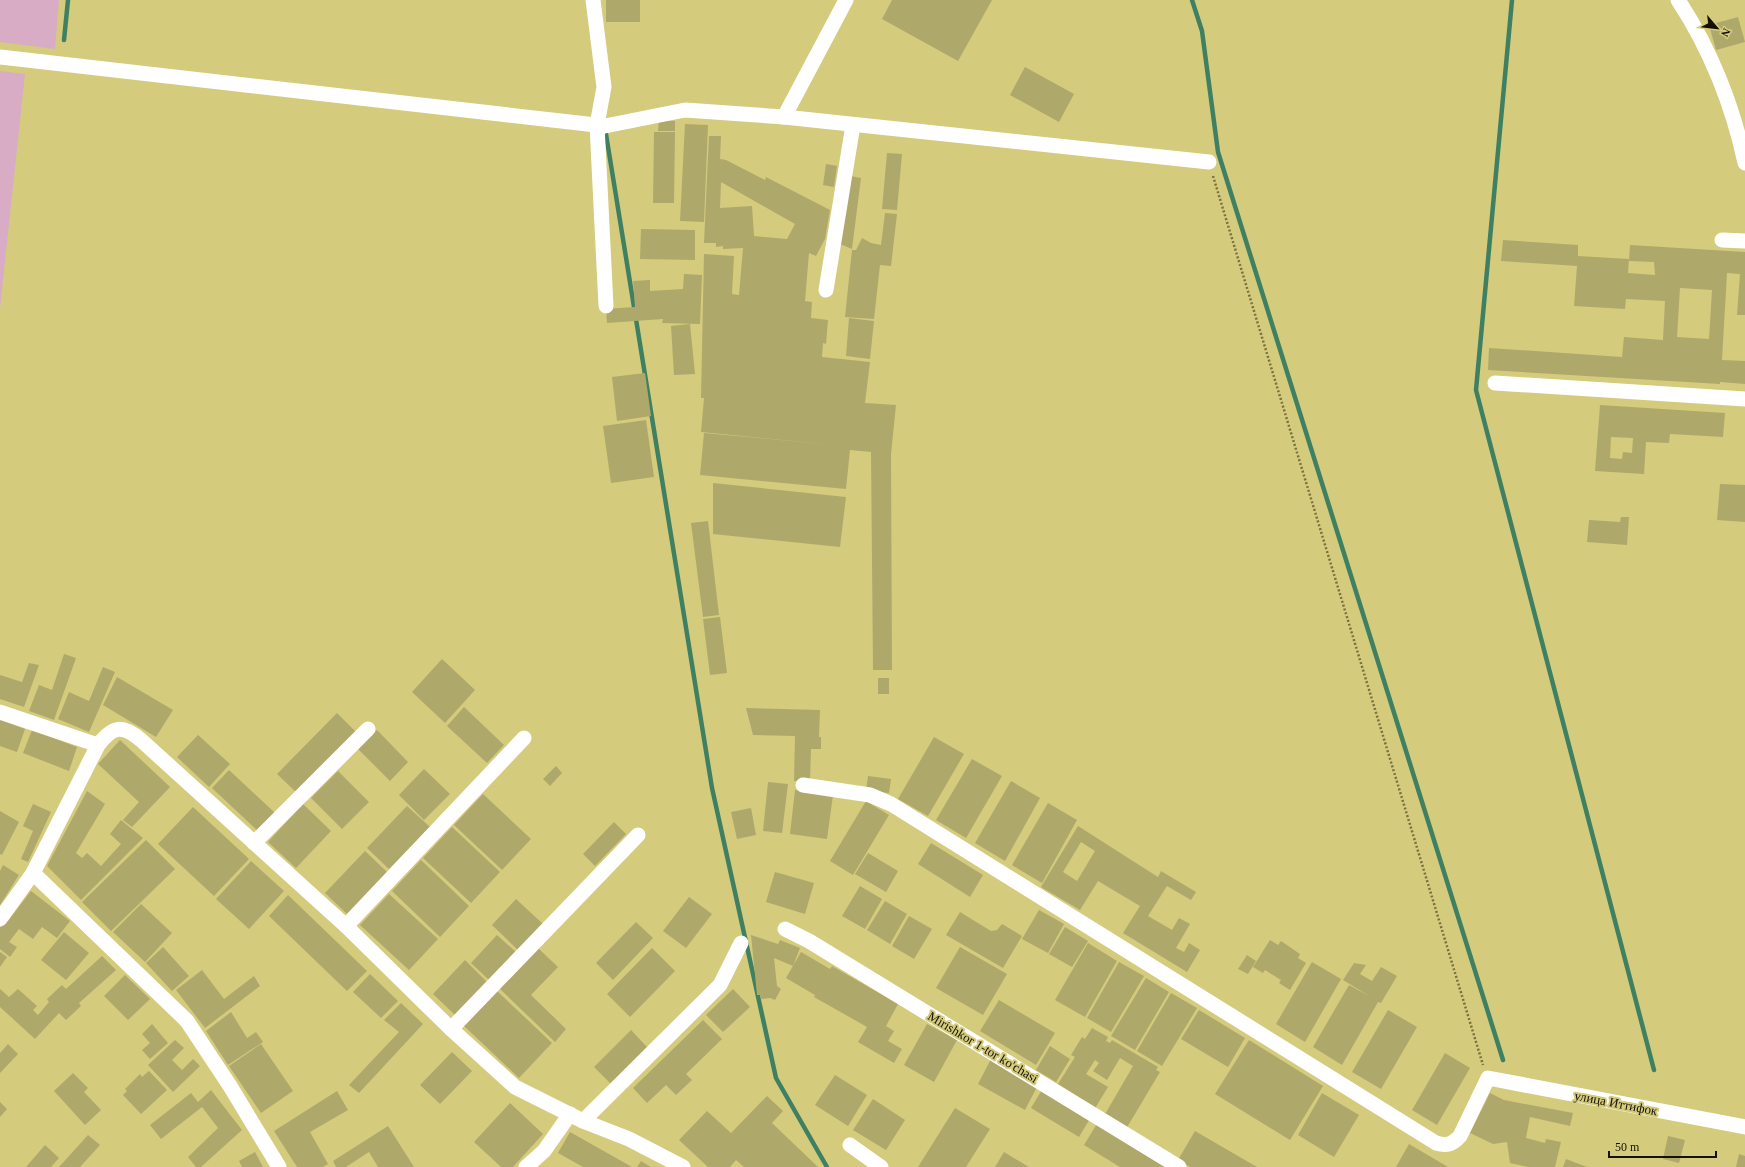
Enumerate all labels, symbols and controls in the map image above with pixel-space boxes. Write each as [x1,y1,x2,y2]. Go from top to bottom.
north arrow [1697,8,1737,48]
text: N [1719,26,1733,39]
street label: Mirishkor 1-tor ko'chasi [925,1008,1041,1086]
street label: улица Иттифок [1573,1088,1659,1119]
scale bar [1609,1133,1716,1159]
text: 50 m [1615,1140,1640,1154]

